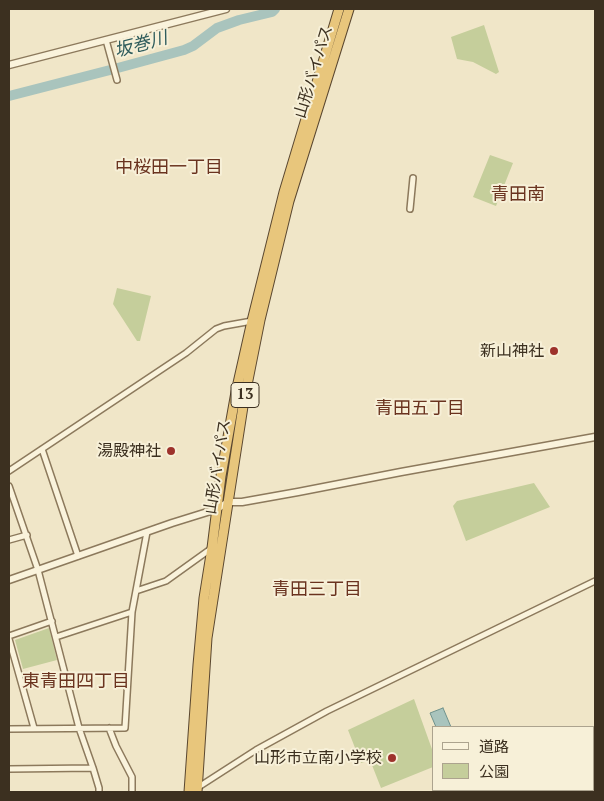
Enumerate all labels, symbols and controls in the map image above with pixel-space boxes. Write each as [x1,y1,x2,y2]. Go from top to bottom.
street label: 山形バイパス [291,23,337,121]
water label: 坂巻川 [112,28,170,62]
district label: 中桜田一丁目 [115,157,223,179]
district label: 青田南 [491,184,545,206]
place label: 新山神社 [480,341,544,361]
marker: 新山神社 [548,345,560,357]
road number: 13 [231,382,259,408]
district label: 青田五丁目 [375,398,465,420]
street label: 山形バイパス [201,418,235,516]
place label: 湯殿神社 [97,441,161,461]
marker: 湯殿神社 [165,445,177,457]
district label: 青田三丁目 [272,579,362,601]
district label: 東青田四丁目 [22,671,130,693]
legend [432,726,594,791]
text: 道路 [479,736,509,756]
place label: 山形市立南小学校 [254,748,382,768]
marker: 山形市立南小学校 [386,752,398,764]
text: 公園 [479,761,509,781]

